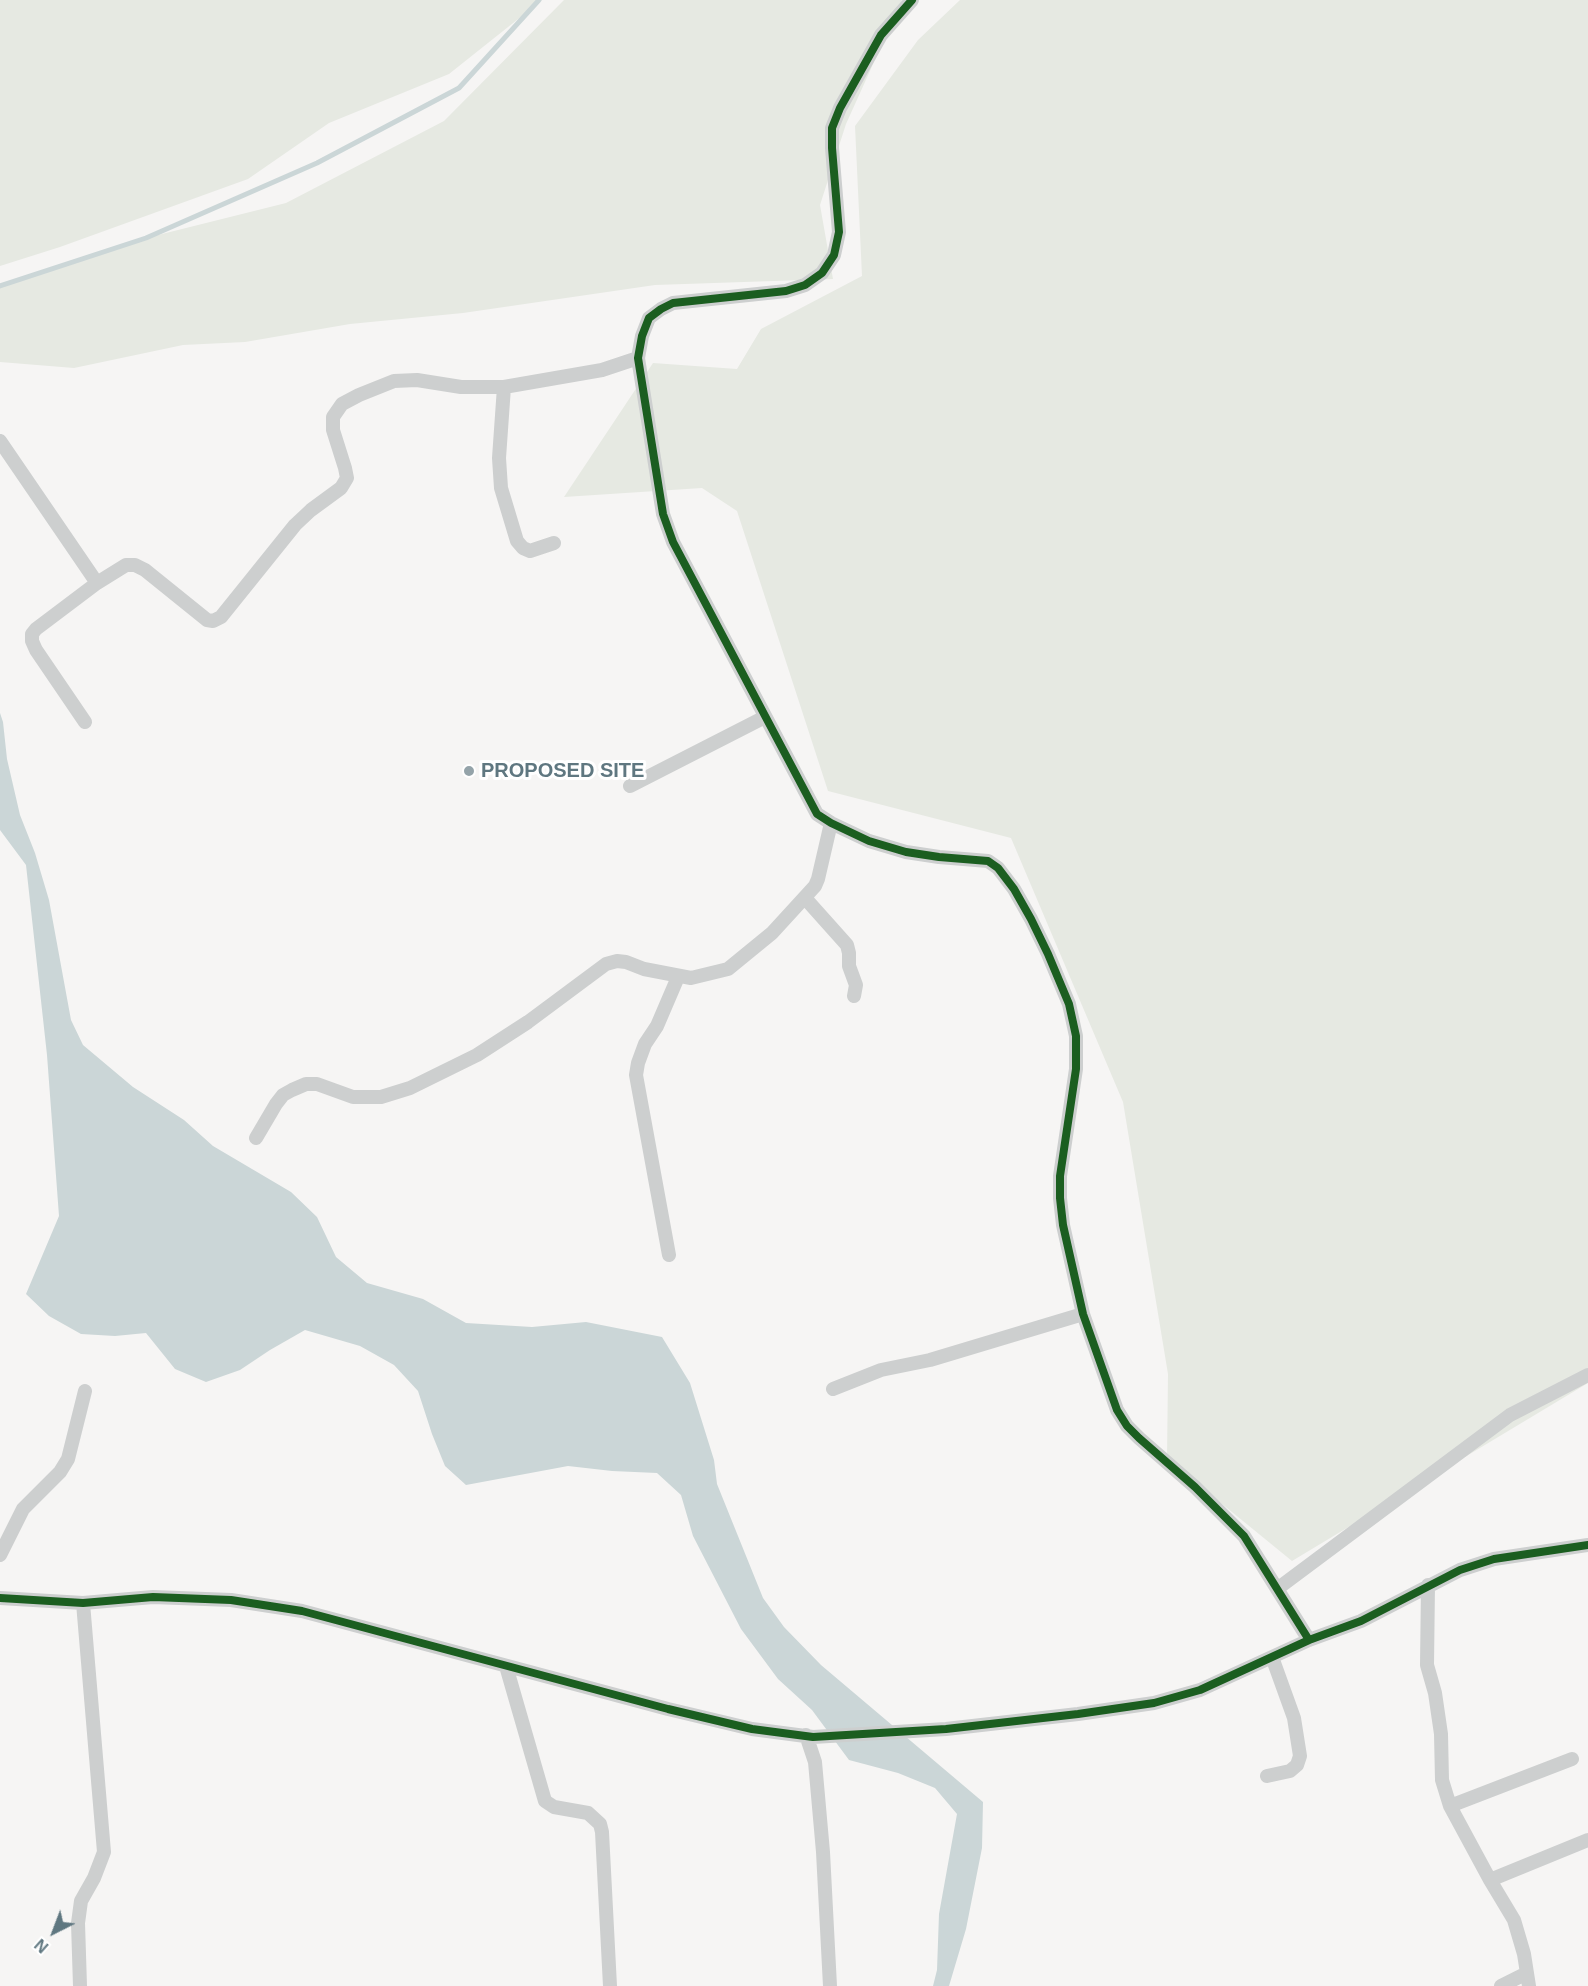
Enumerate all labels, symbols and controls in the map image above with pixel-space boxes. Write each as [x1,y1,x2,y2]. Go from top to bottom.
place label: PROPOSED SITE [481,759,644,783]
marker: PROPOSED SITE [462,764,476,778]
north arrow [24,1902,84,1962]
text: N [32,1936,52,1956]

